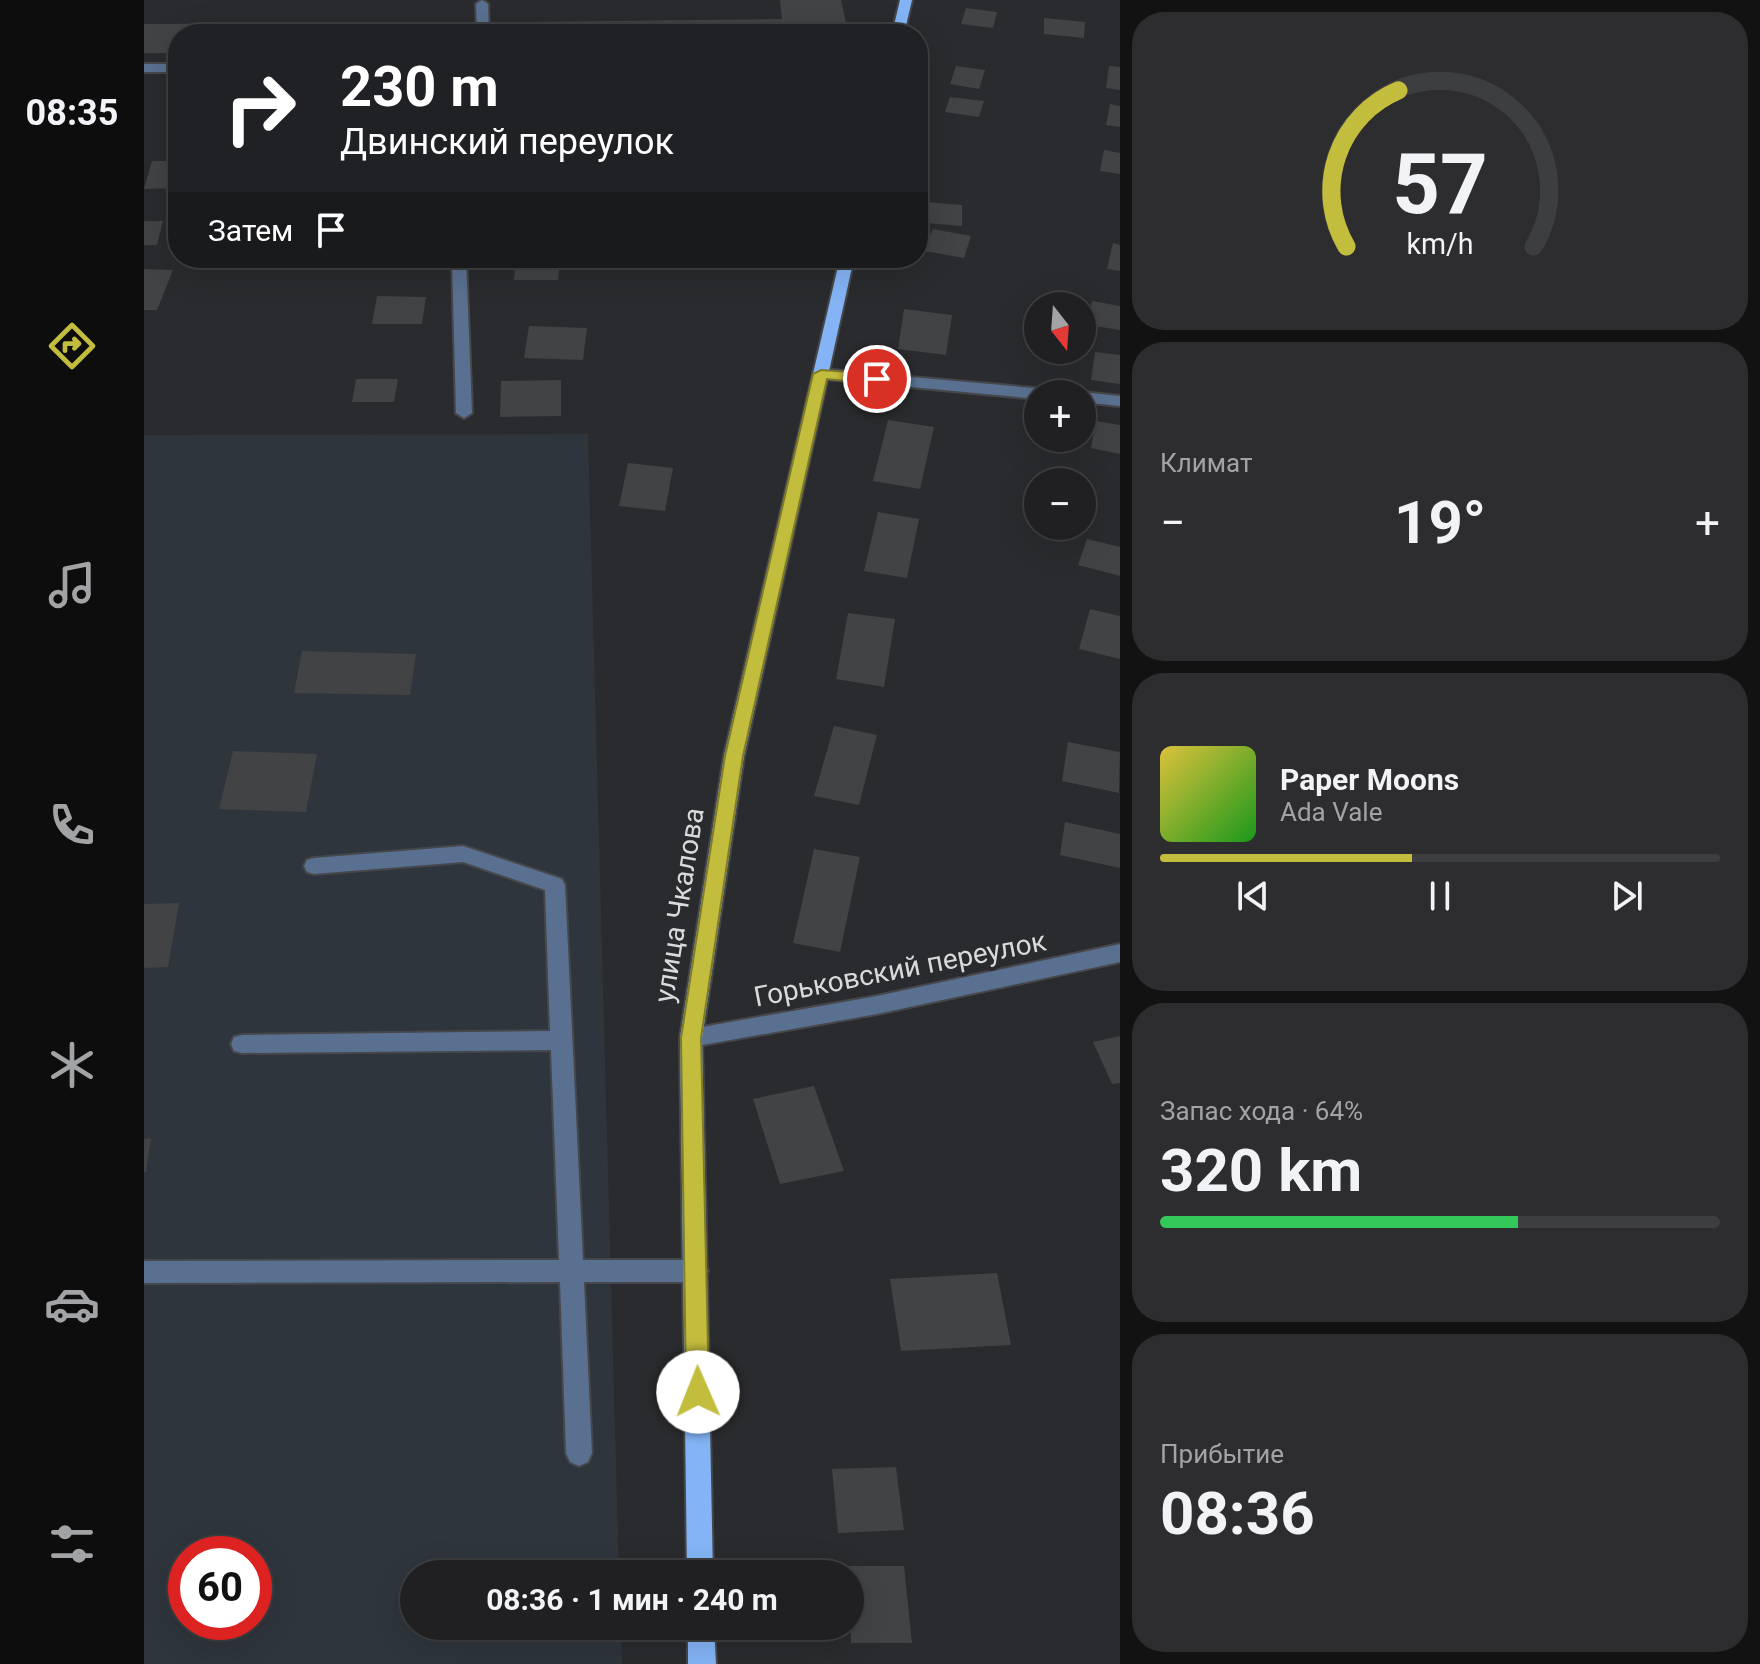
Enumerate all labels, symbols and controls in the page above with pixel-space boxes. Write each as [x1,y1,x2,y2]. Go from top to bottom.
text: 230 m [340,54,499,120]
icon: right [208,56,312,160]
text: 08:35 [26,92,118,134]
text: Двинский переулок [340,121,674,163]
text: 57 [1392,136,1488,233]
icon: arrive [309,208,353,252]
text: Затем [208,213,293,248]
text: km/h [1406,227,1474,261]
north arrow [1024,292,1096,364]
map controls [1024,292,1096,540]
icon: directions [44,318,100,374]
pin [843,345,911,413]
icon: arrive [855,357,899,401]
button: + [1024,380,1096,452]
text: Климат [1160,448,1252,478]
button: − [1024,468,1096,540]
text: 19° [1394,487,1486,558]
text: − [1160,497,1185,549]
text: + [1695,497,1720,549]
icon: music [44,557,100,613]
text: Paper Moons [1280,762,1459,797]
icon: phone [44,797,100,853]
text: Ada Vale [1280,797,1382,827]
street label: улица Чкалова [647,805,711,1005]
icon: previous [1231,874,1275,918]
icon: pause [1418,874,1462,918]
icon: next [1605,874,1649,918]
street label: Горьковский переулок [751,924,1049,1014]
icon: climate [44,1037,100,1093]
text: Запас хода · 64% [1160,1096,1363,1126]
text: 320 km [1160,1135,1362,1206]
icon: car [44,1276,100,1332]
position arrow [656,1350,740,1434]
text: Прибытие [1160,1439,1284,1469]
text: 08:36 [1160,1478,1315,1549]
icon: filters [44,1516,100,1572]
speed limit sign: 60 [168,1536,272,1640]
text: 08:36 · 1 мин · 240 m [486,1582,778,1617]

